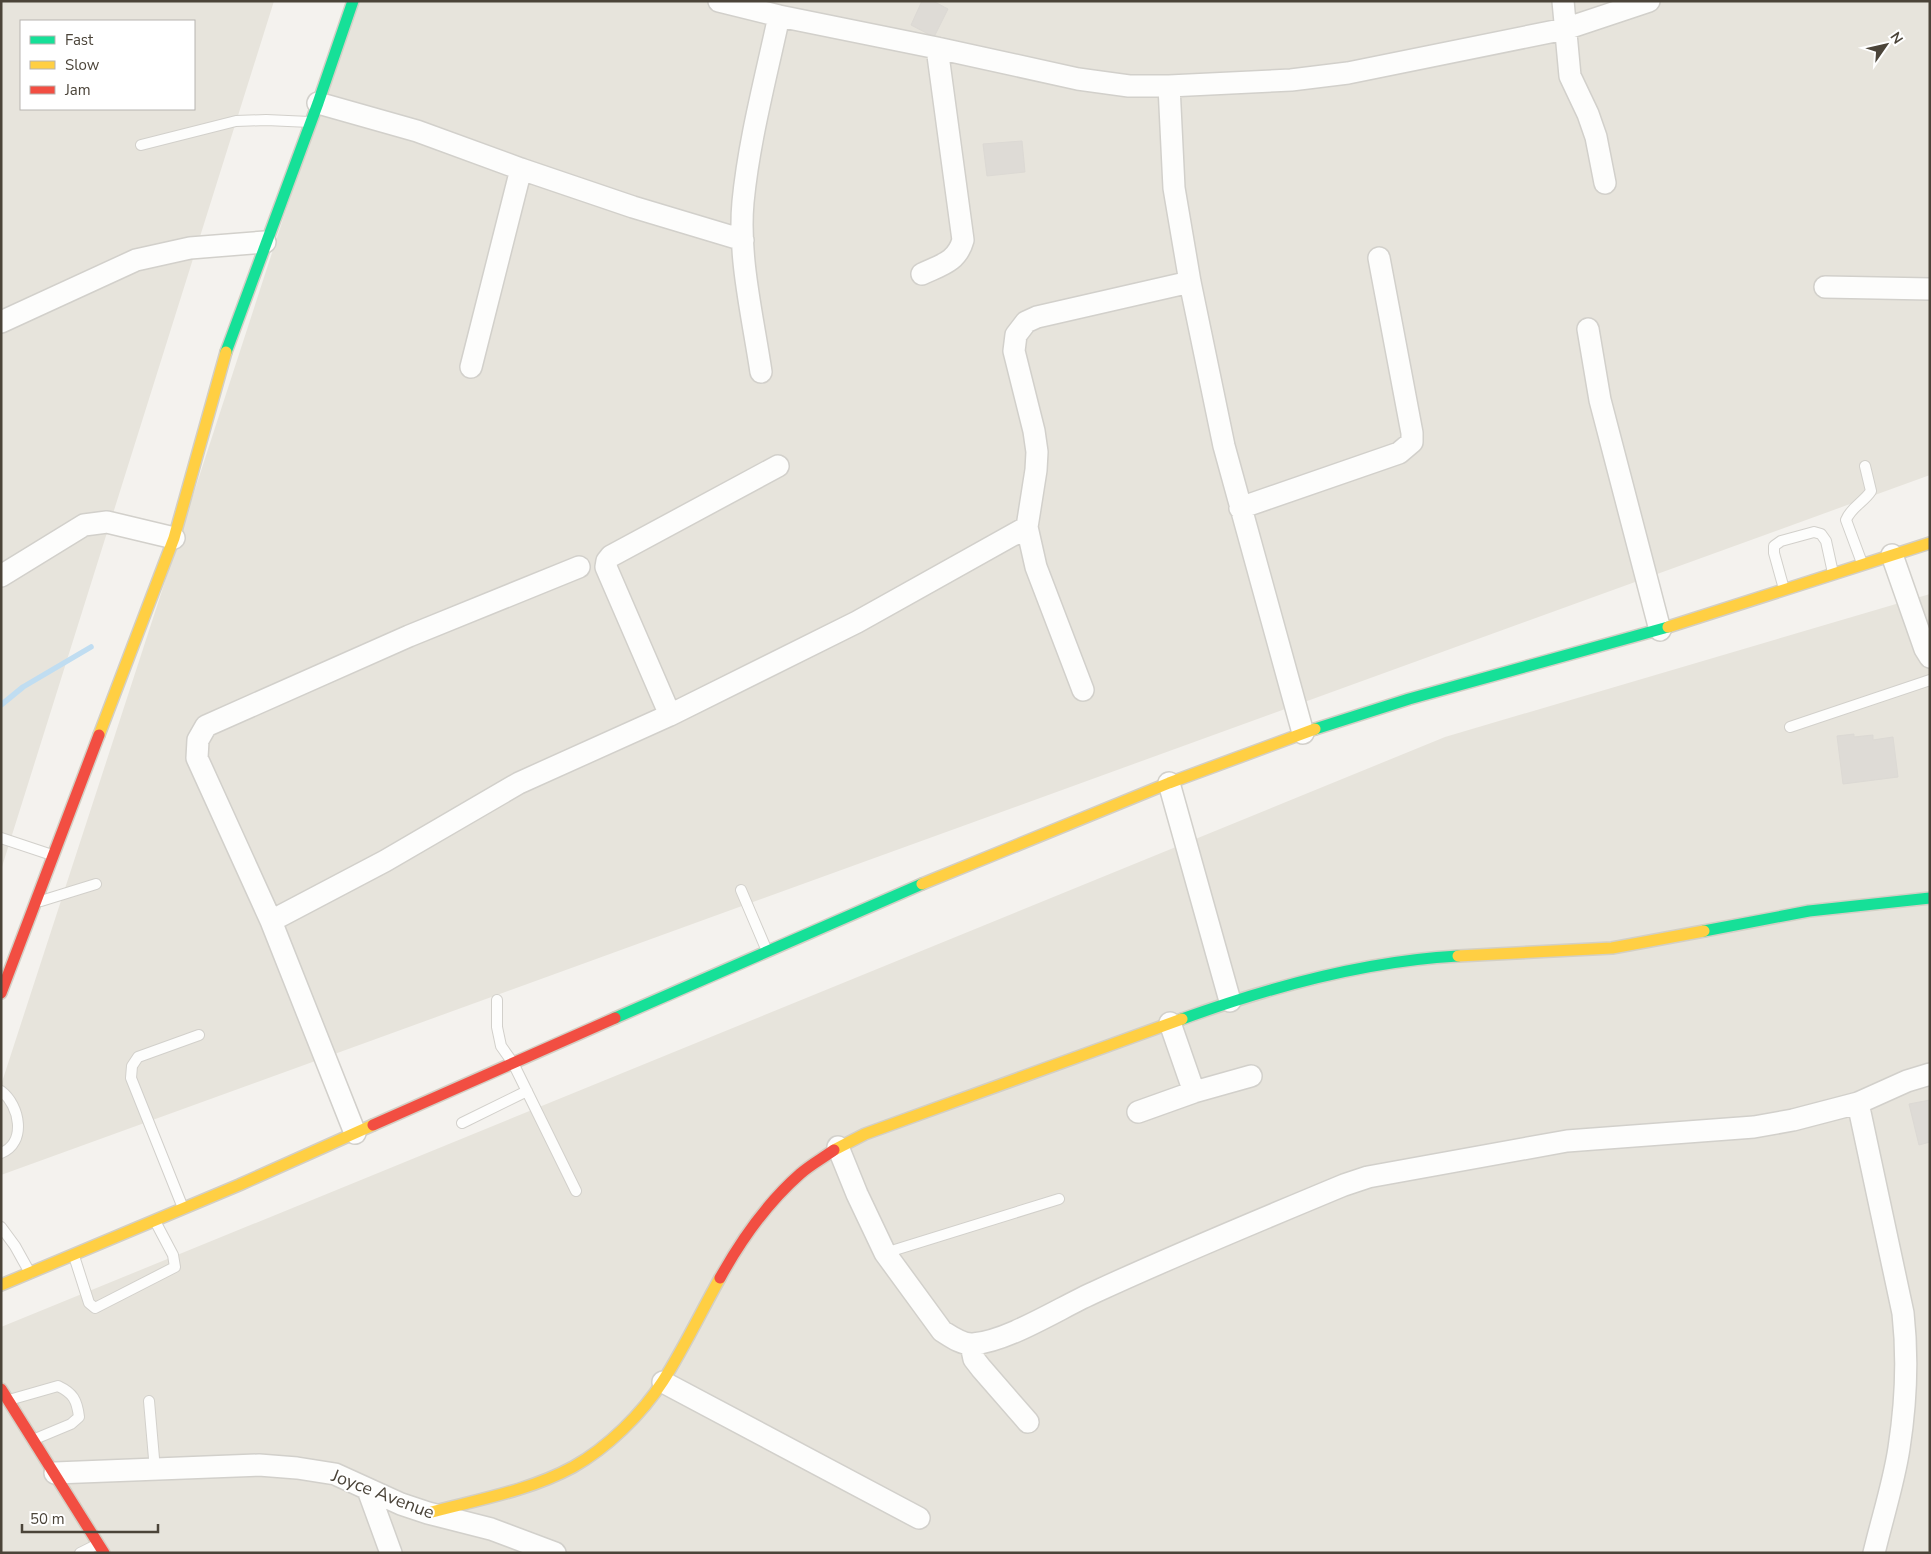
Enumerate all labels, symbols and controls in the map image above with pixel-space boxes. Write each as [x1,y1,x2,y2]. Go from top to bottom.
legend [20,20,195,110]
north arrow [1861,20,1911,70]
text: N [1886,28,1907,48]
text: Fast [65,30,94,50]
text: Slow [65,55,100,75]
text: Jam [64,80,91,100]
street label: Joyce Avenue [327,1463,438,1525]
scale bar [22,1502,159,1534]
text: 50 m [30,1509,65,1529]

